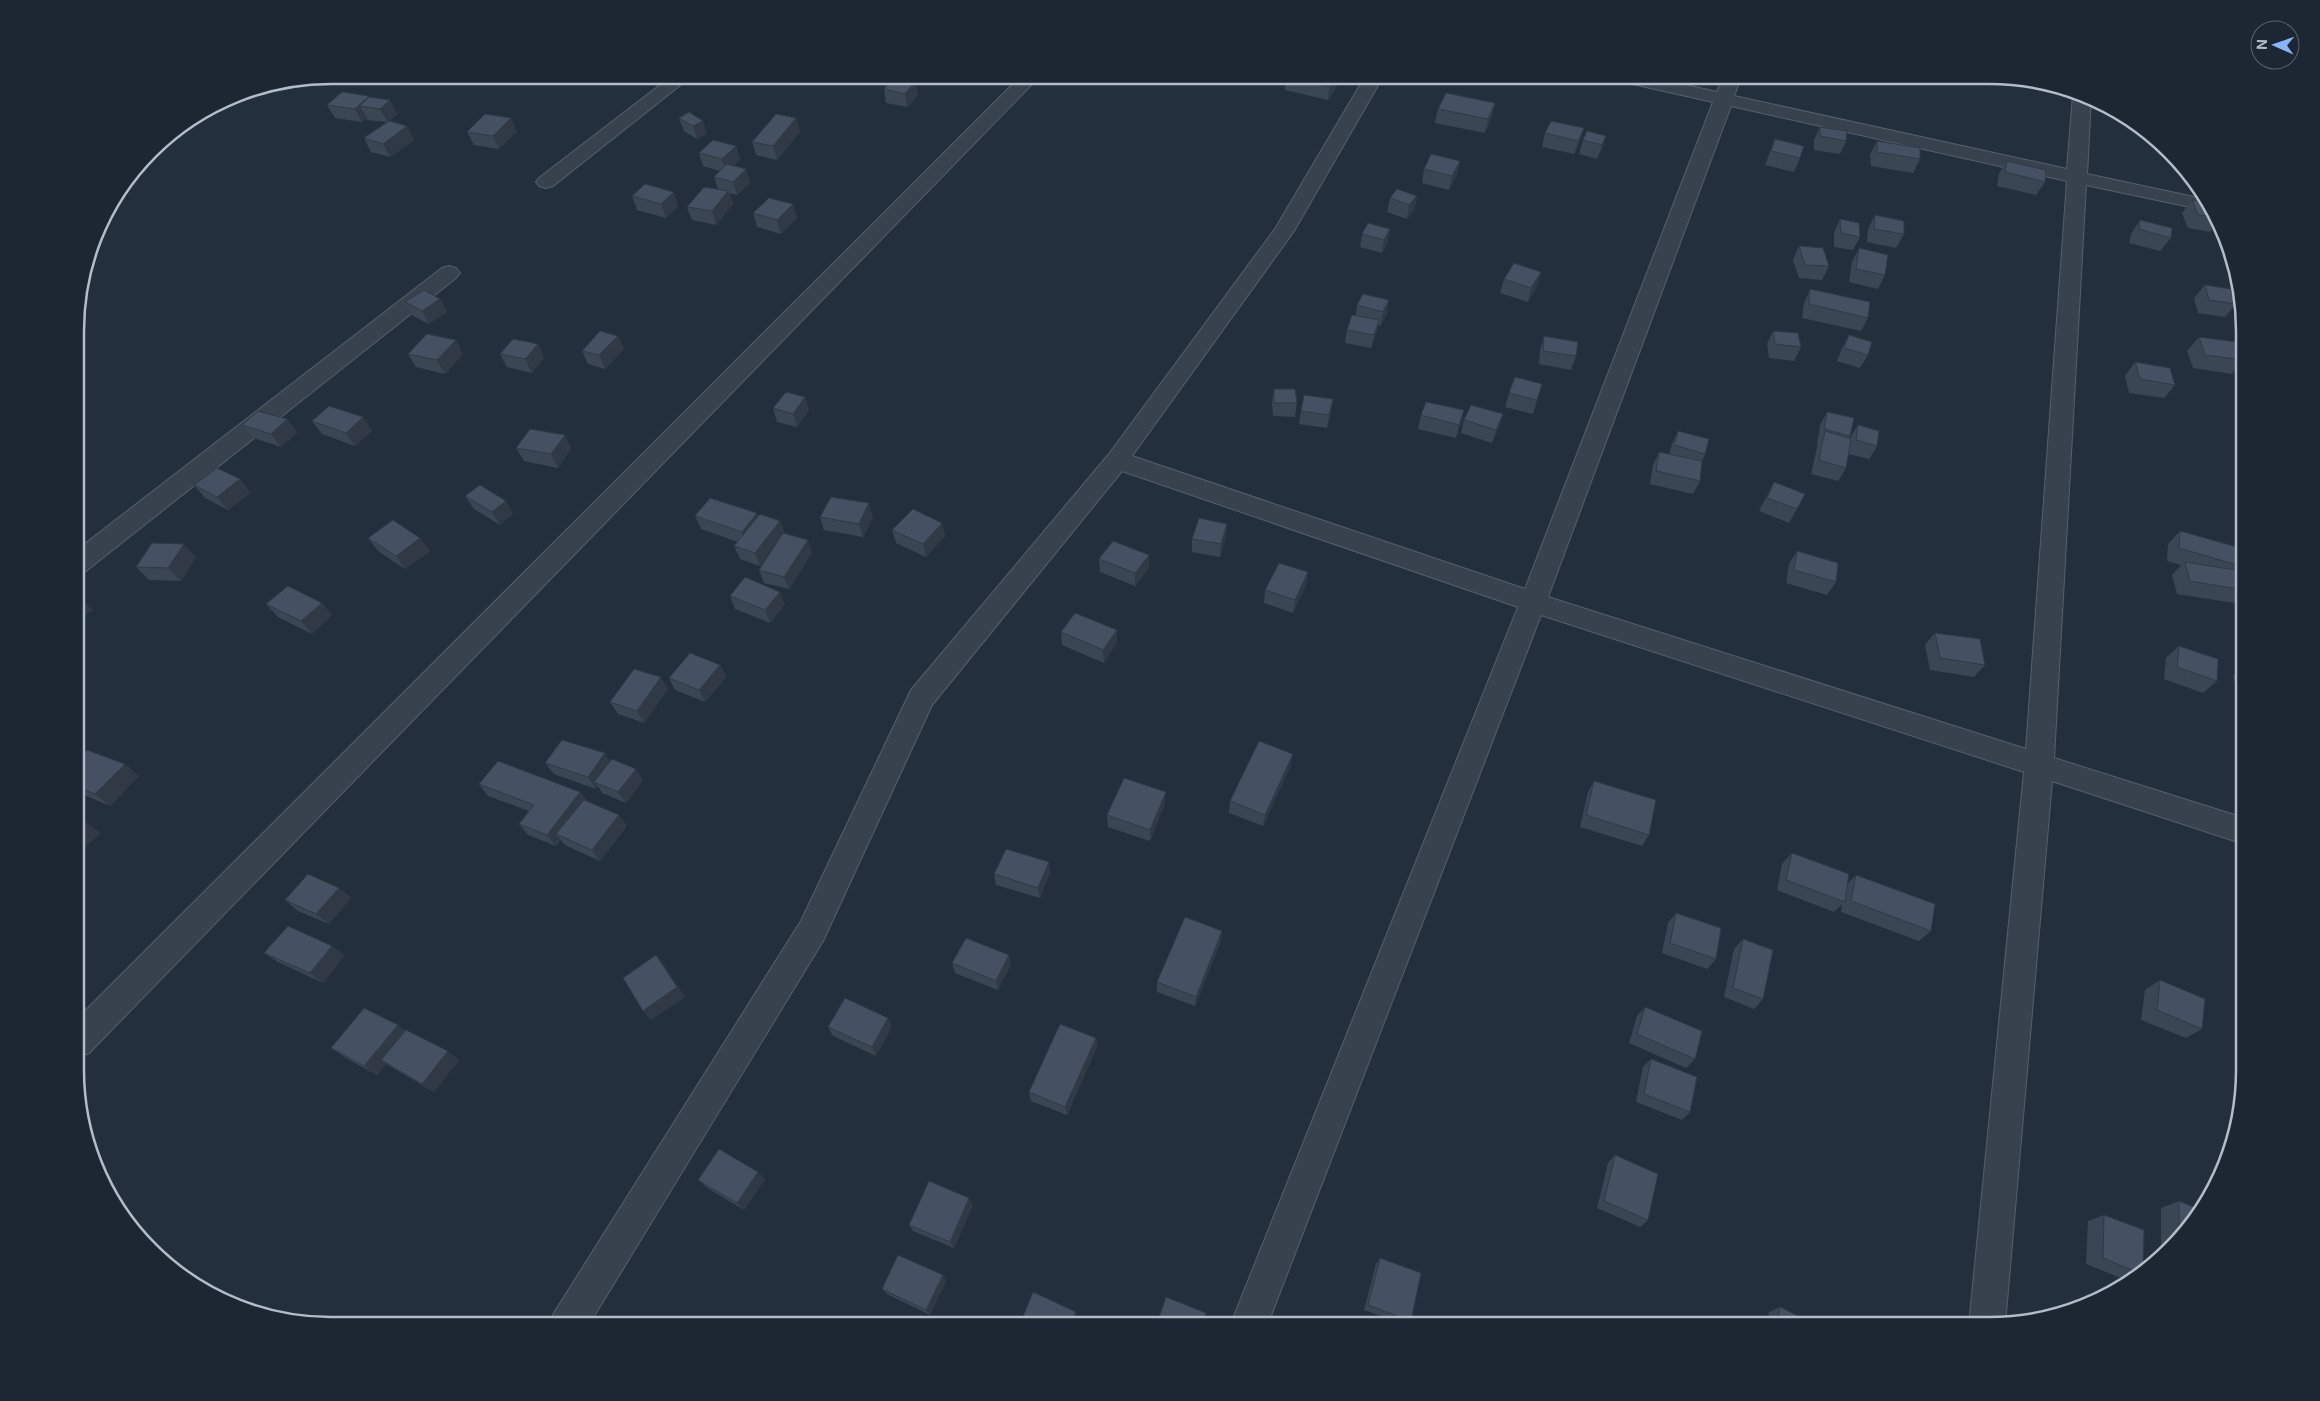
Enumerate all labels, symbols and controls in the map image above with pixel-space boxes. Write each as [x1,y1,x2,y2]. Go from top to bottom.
north arrow [2250,20,2300,70]
text: N [2253,39,2270,50]

